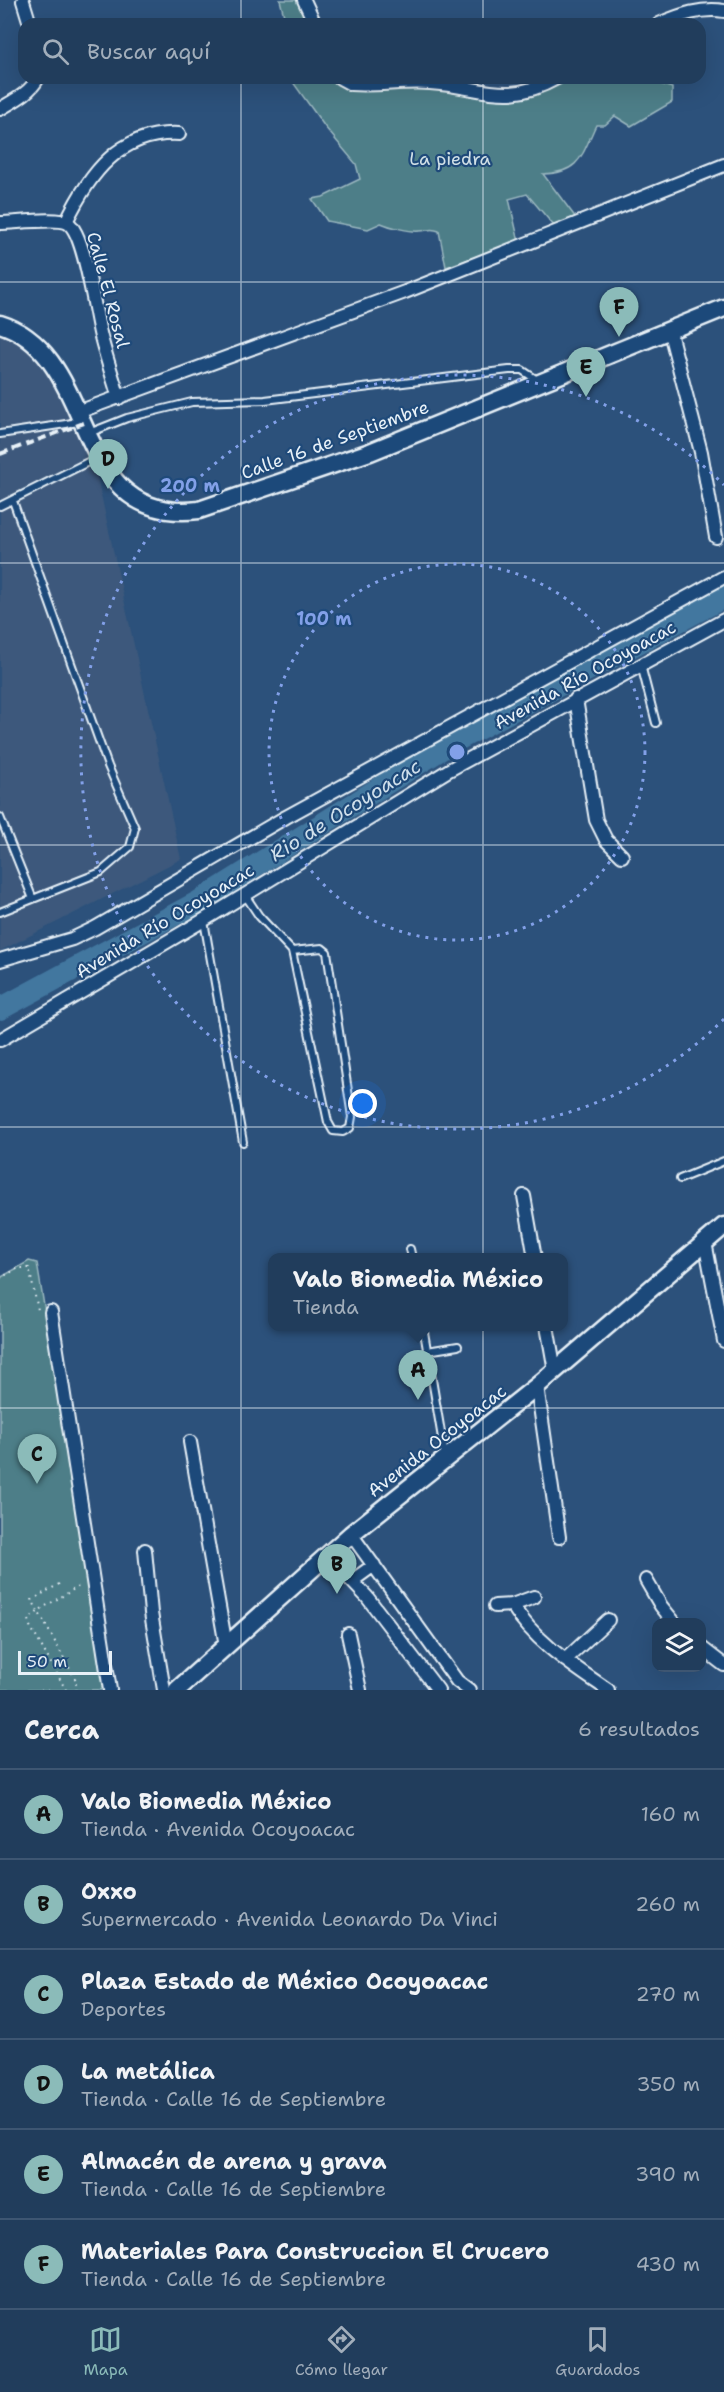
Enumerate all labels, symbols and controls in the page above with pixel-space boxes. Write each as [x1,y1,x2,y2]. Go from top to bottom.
search box [18,18,706,84]
icon: search [39,35,72,68]
text: Buscar aquí [87,37,210,66]
park label: La piedra [409,147,491,171]
street label: Calle El Rosal [81,229,135,351]
pin: F [600,288,638,337]
pin: E [566,348,606,397]
street label: Calle 16 de Septiembre [238,395,432,485]
pin: D [88,440,128,489]
text: 200 m [160,474,221,498]
text: 100 m [296,607,352,631]
street label: Avenida Río Ocoyoacac [490,615,680,735]
centre of rings [447,742,467,762]
water label: Rio de Ocoyoacac [264,753,426,867]
street label: Avenida Río Ocoyoacac [71,858,259,984]
your location [348,1089,377,1118]
popup [268,1253,568,1331]
text: Valo Biomedia México [293,1265,543,1294]
text: Tienda [293,1294,359,1320]
pin: A [398,1350,438,1400]
street label: Avenida Ocoyoacac [363,1379,511,1503]
pin: C [18,1434,57,1484]
pin: B [318,1544,356,1594]
map controls [652,1618,706,1672]
button: layers [652,1618,706,1672]
scale bar [18,1648,112,1676]
text: 50 m [27,1651,67,1672]
text: Cerca [24,1712,99,1747]
text: 6 resultados [578,1716,700,1742]
text: Valo Biomedia México [81,1787,331,1816]
text: A [36,1801,51,1827]
text: 160 m [641,1801,700,1827]
text: Tienda · Avenida Ocoyoacac [81,1816,355,1842]
text: Oxxo [81,1877,137,1906]
text: B [37,1891,50,1917]
text: 260 m [635,1891,700,1917]
text: Supermercado · Avenida Leonardo Da Vinci [81,1906,498,1932]
text: Plaza Estado de México Ocoyoacac [81,1967,488,1996]
text: C [37,1981,50,2007]
text: 270 m [636,1981,700,2007]
text: Deportes [81,1996,166,2022]
text: La metálica [81,2057,215,2086]
text: D [36,2071,51,2097]
text: 350 m [636,2071,700,2097]
text: Tienda · Calle 16 de Septiembre [81,2086,386,2112]
text: Almacén de arena y grava [81,2147,386,2176]
text: E [37,2161,50,2187]
text: 390 m [635,2161,700,2187]
text: Tienda · Calle 16 de Septiembre [81,2176,386,2202]
text: Materiales Para Construccion El Crucero [81,2237,549,2266]
text: F [38,2251,49,2277]
text: 430 m [636,2251,700,2277]
text: Tienda · Calle 16 de Septiembre [81,2266,386,2292]
tab: Mapa [84,2323,128,2380]
tab: Cómo llegar [295,2323,388,2380]
tab: Guardados [555,2323,640,2380]

